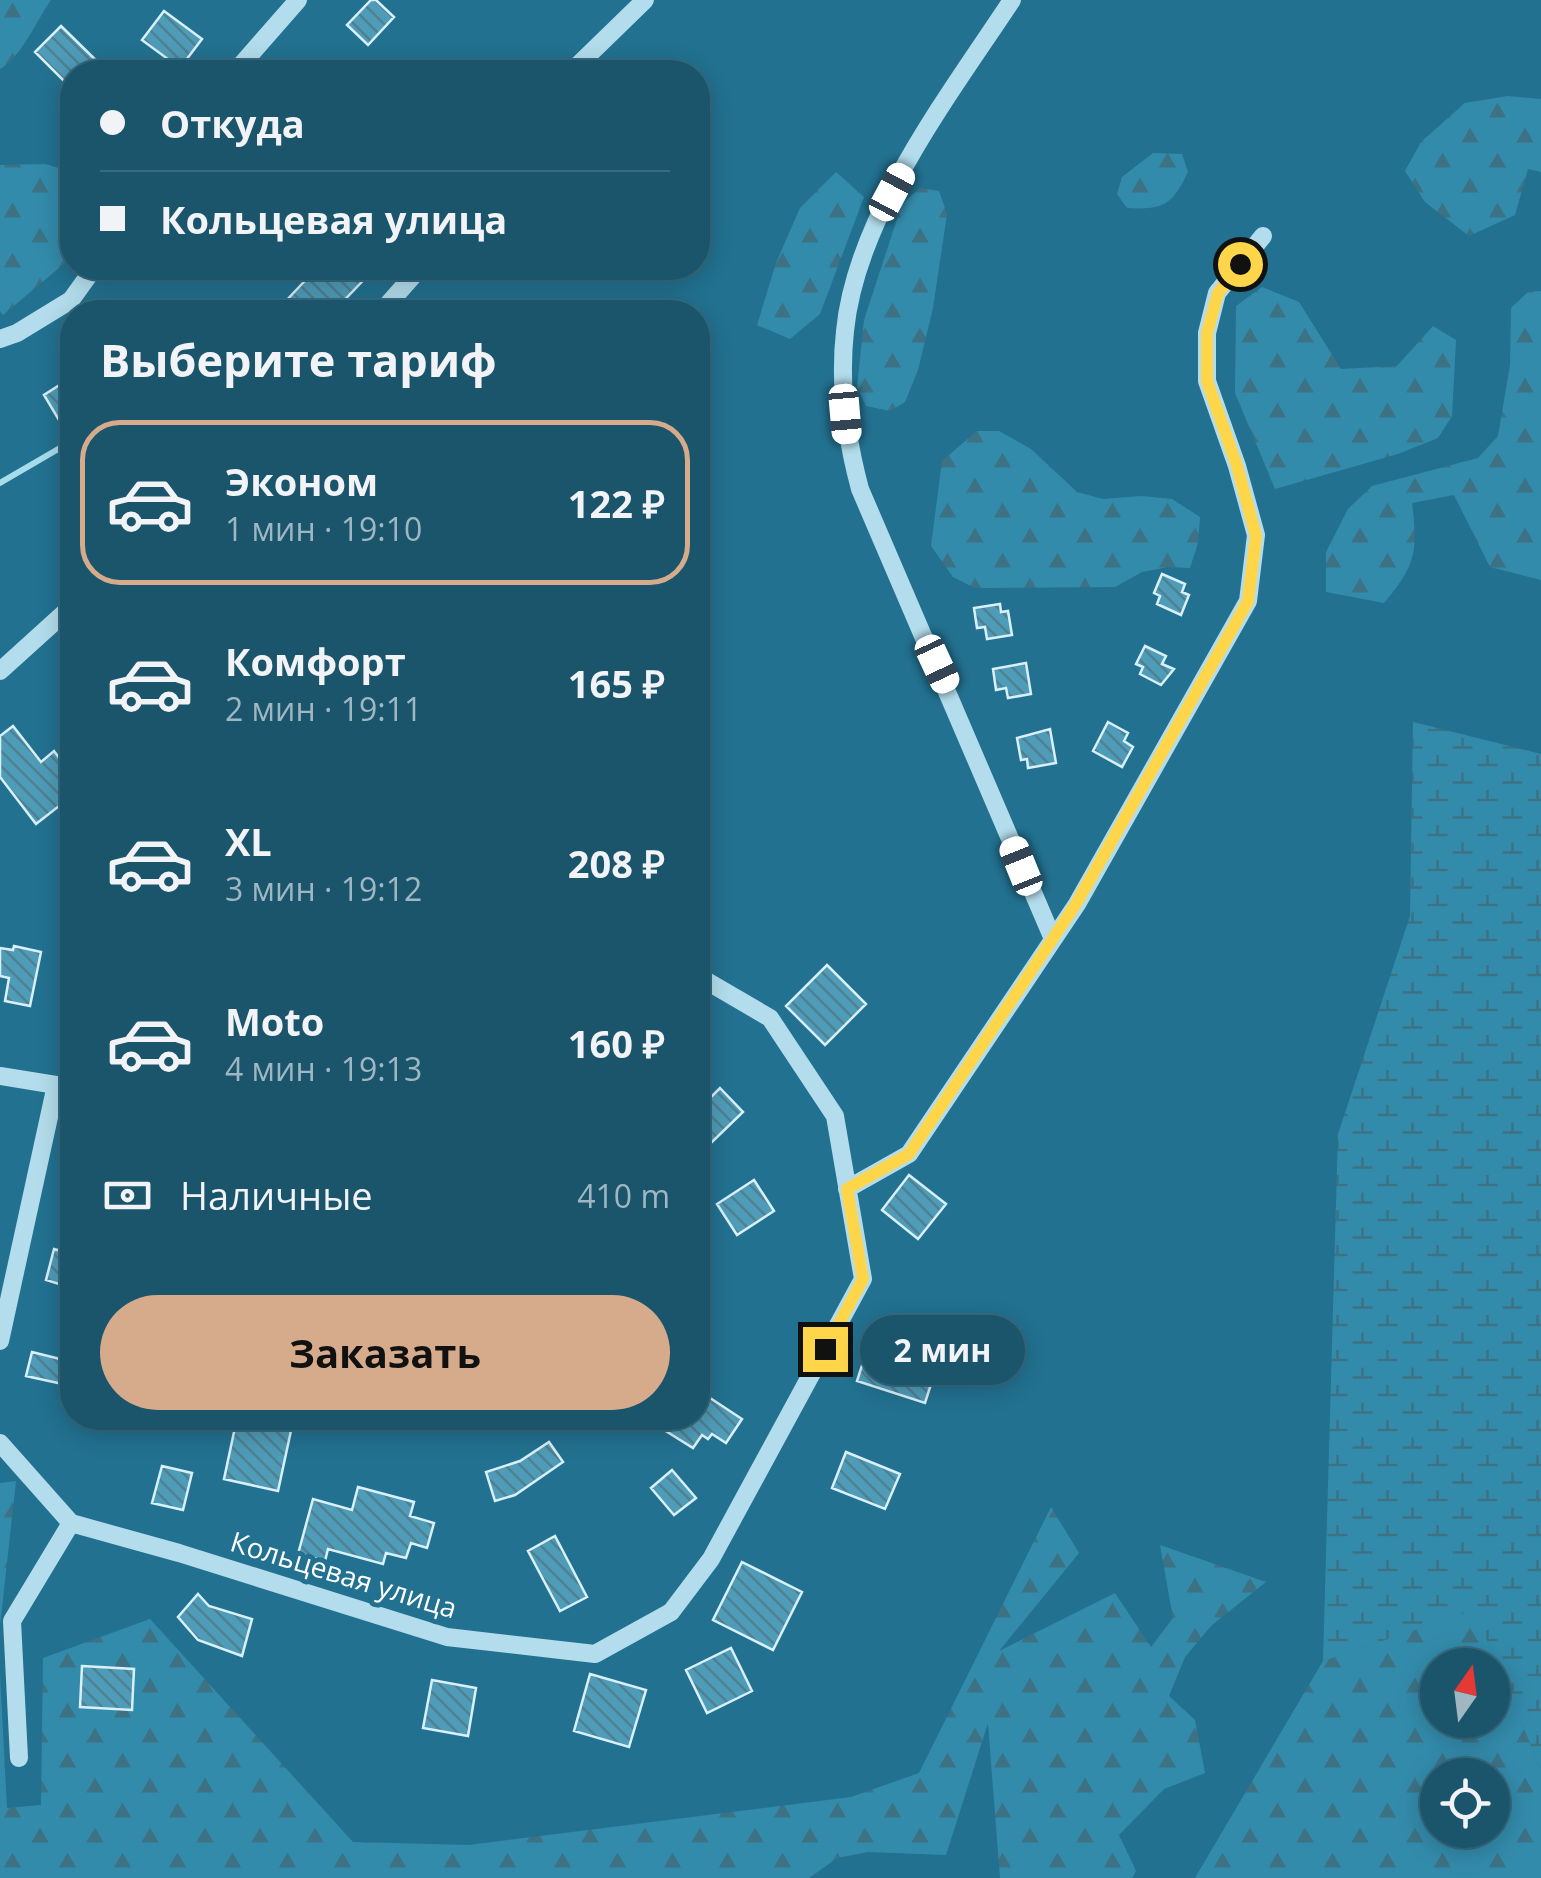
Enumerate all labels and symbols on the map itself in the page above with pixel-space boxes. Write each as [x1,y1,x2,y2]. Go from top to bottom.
car [865,158,919,226]
route start [1218,242,1263,287]
car [827,383,863,445]
car [911,630,963,698]
car [996,833,1046,899]
callout: 2 мин [860,1314,1025,1384]
route end [803,1327,848,1372]
street label: Кольцевая улица [226,1521,462,1627]
north arrow [1420,1648,1510,1738]

